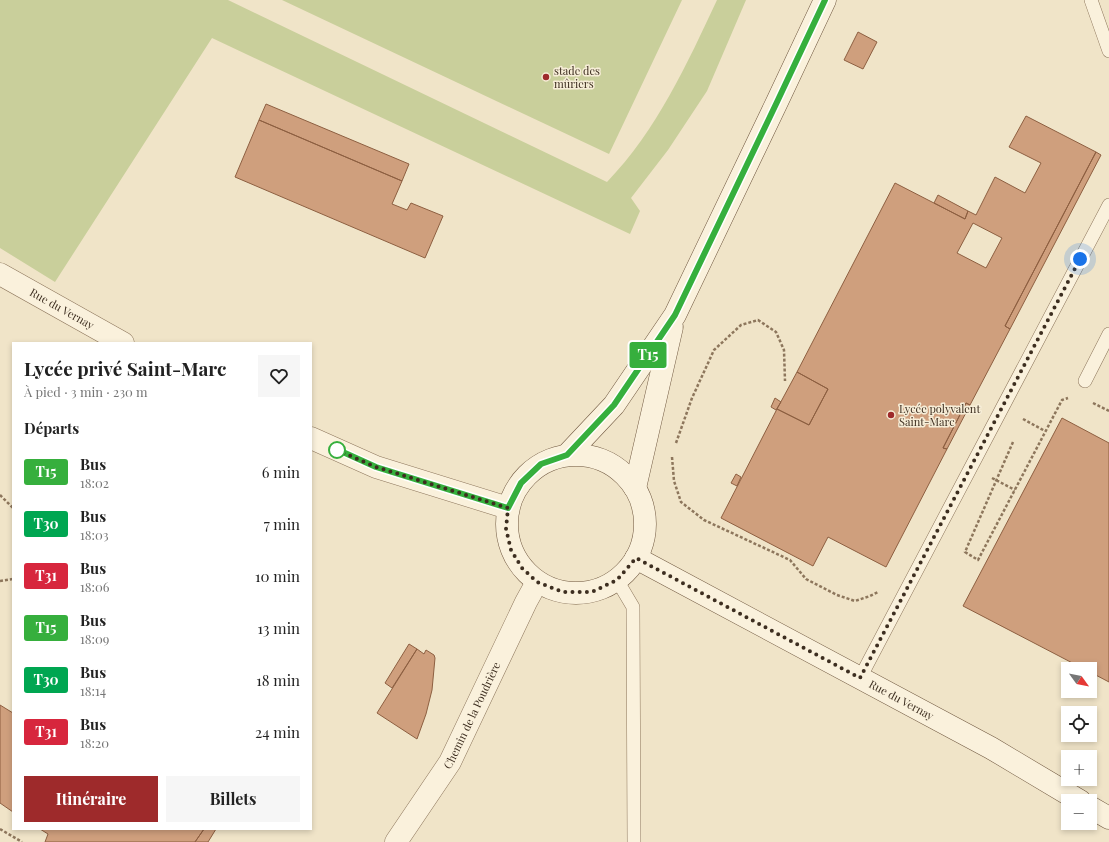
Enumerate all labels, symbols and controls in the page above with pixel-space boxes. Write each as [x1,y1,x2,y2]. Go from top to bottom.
place label: stade des mûriers [554,63,600,91]
marker: stade des mûriers [541,72,551,82]
your location [1070,249,1090,269]
street label: Rue du Vernay [27,284,97,333]
line badge: T15 [625,342,671,368]
text: T15 [638,345,658,364]
text: Lycée privé Saint-Marc [24,355,226,381]
button: heart [258,355,300,397]
text: À pied · 3 min · 230 m [24,383,148,400]
place label: Lycée polyvalent Saint-Marc [899,401,980,429]
marker: Lycée polyvalent Saint-Marc [886,410,896,420]
text: Départs [24,418,79,438]
unlabelled marker [328,441,346,459]
text: Bus [80,454,106,474]
text: T15 [36,462,56,481]
text: 6 min [262,462,300,482]
text: 18:02 [80,474,109,491]
text: Bus [80,506,106,526]
text: T30 [33,514,59,533]
text: 7 min [264,514,300,534]
text: 18:03 [80,526,109,543]
text: Bus [80,558,106,578]
text: T31 [35,566,57,585]
text: 10 min [255,566,300,586]
text: 18:06 [80,578,110,595]
text: Bus [80,610,106,630]
text: T15 [36,618,56,637]
text: 13 min [258,618,300,638]
text: 18:09 [80,630,109,647]
street label: Chemin de la Poudrière [439,659,504,772]
text: Bus [80,662,106,682]
north arrow [1061,662,1097,698]
map controls [1061,662,1097,830]
text: T30 [33,670,59,689]
text: 18 min [256,670,300,690]
street label: Rue du Vernay [867,676,937,723]
text: 18:14 [80,682,106,699]
button: locate [1061,706,1097,742]
text: Bus [80,714,106,734]
text: T31 [35,722,57,741]
text: 24 min [255,722,300,742]
text: 18:20 [80,734,109,751]
button: + [1061,750,1097,786]
button: Itinéraire [24,776,158,822]
button: Billets [166,776,300,822]
button: − [1061,794,1097,830]

